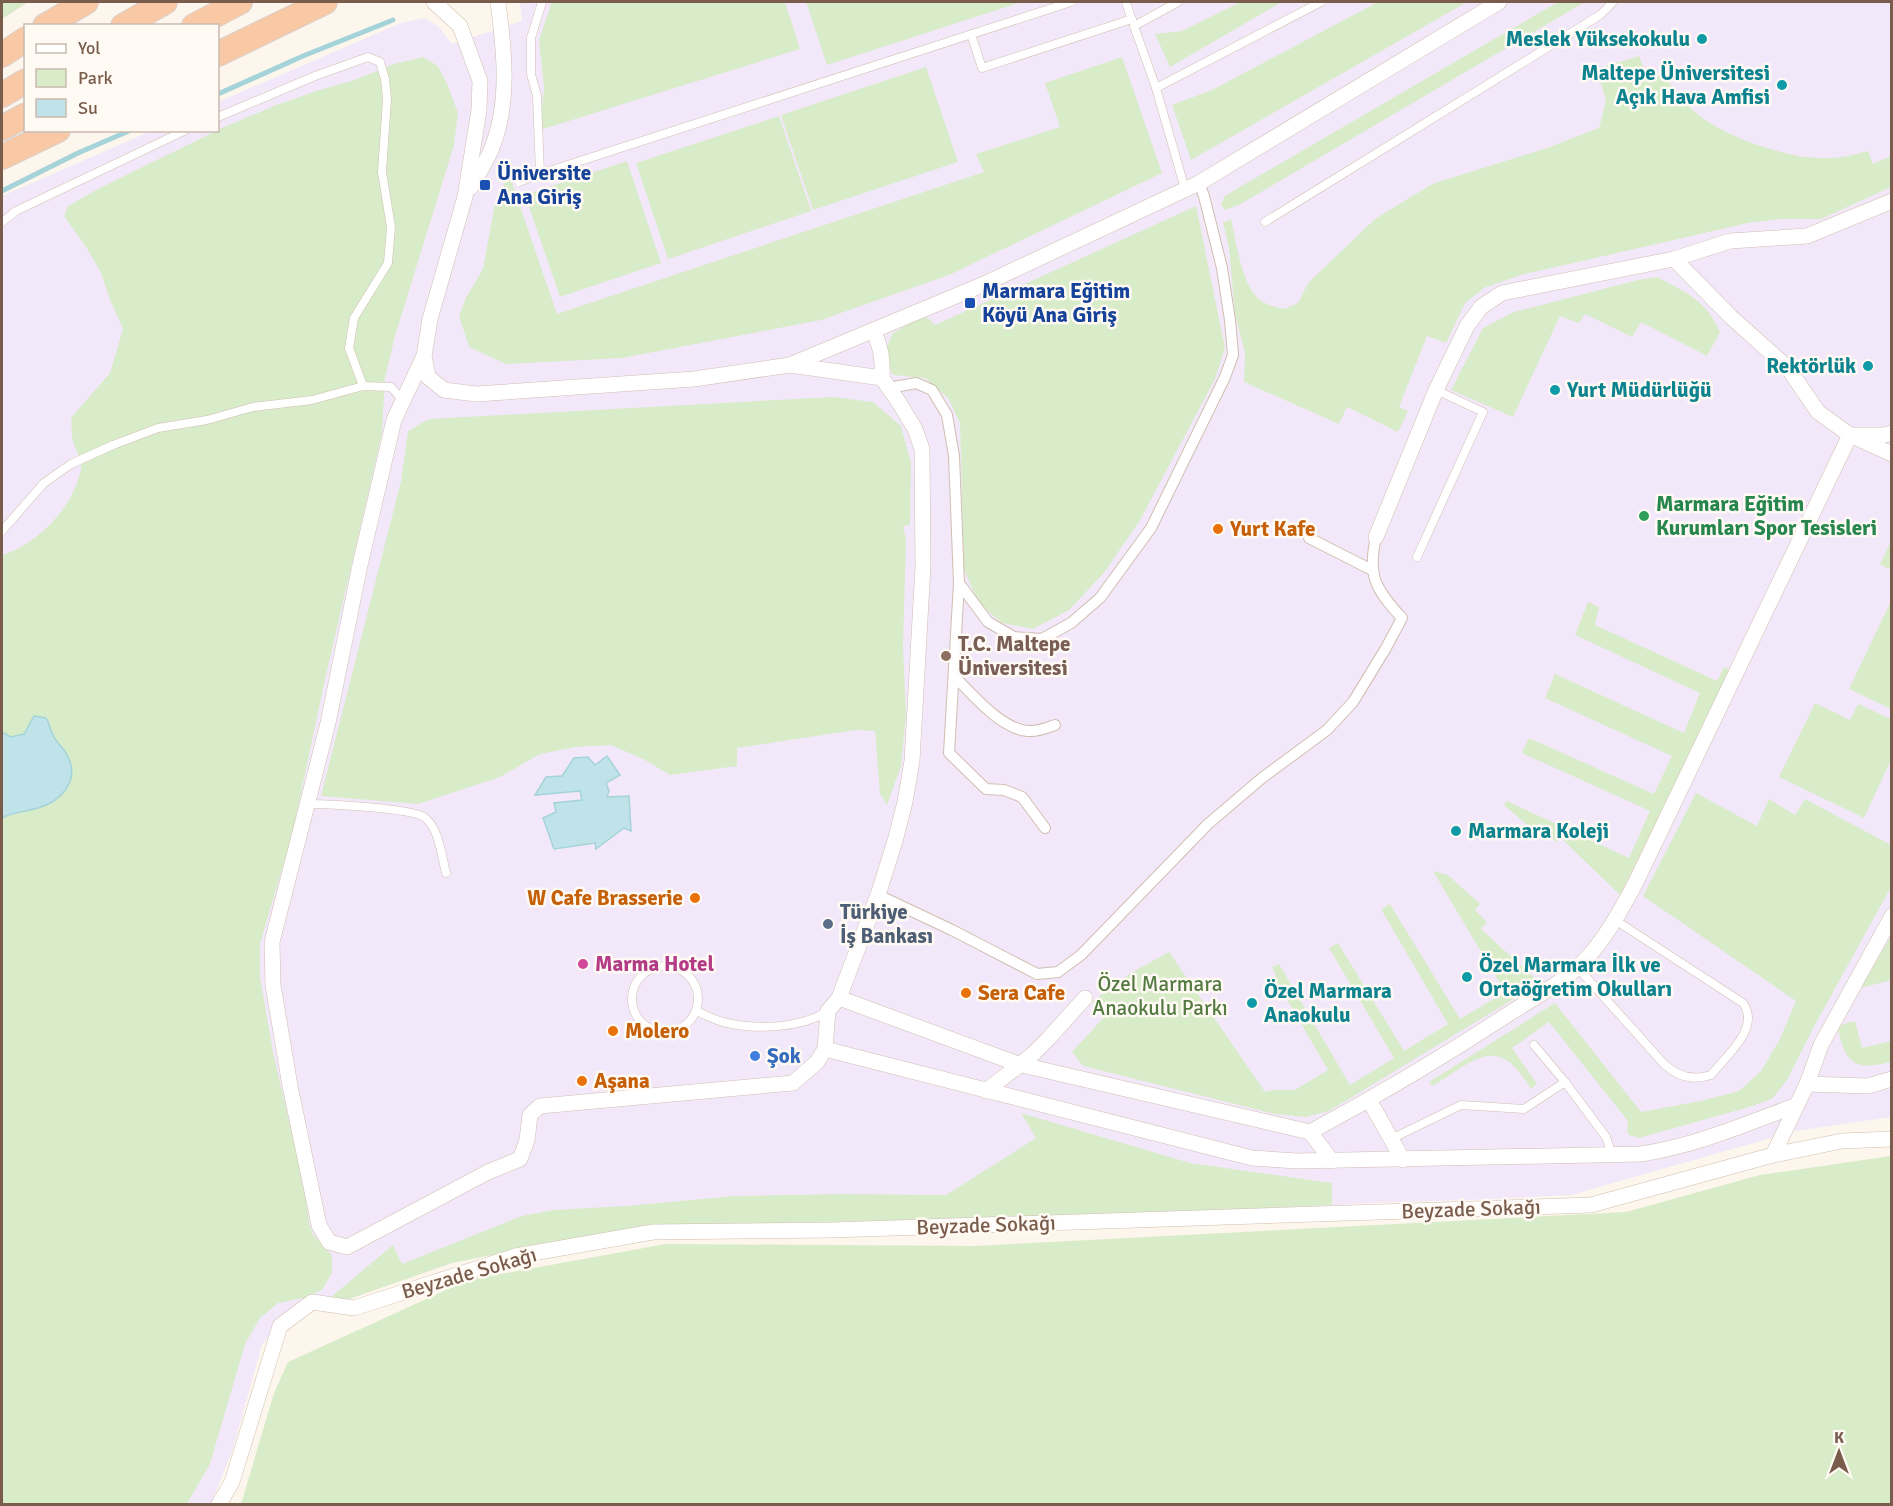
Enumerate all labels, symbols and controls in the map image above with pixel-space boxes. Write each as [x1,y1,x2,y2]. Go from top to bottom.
legend [24,24,219,132]
place label: Meslek Yüksekokulu [1506,26,1690,52]
marker: Meslek Yüksekokulu [1695,32,1709,46]
text: Yol [78,37,101,59]
place label: Maltepe Üniversitesi Açık Hava Amfisi [1581,60,1770,110]
text: Park [78,67,113,89]
marker: Maltepe Üniversitesi Açık Hava Amfisi [1775,78,1789,92]
text: Su [78,97,98,119]
place label: Üniversite Ana Giriş [497,160,591,210]
marker: Üniversite Ana Giriş [478,178,492,192]
place label: Marmara Eğitim Köyü Ana Giriş [982,278,1130,328]
marker: Marmara Eğitim Köyü Ana Giriş [963,296,977,310]
place label: Rektörlük [1766,353,1856,379]
marker: Rektörlük [1861,359,1875,373]
place label: Yurt Müdürlüğü [1566,377,1711,403]
marker: Yurt Müdürlüğü [1548,383,1562,397]
place label: Marmara Eğitim Kurumları Spor Tesisleri [1656,491,1877,541]
marker: Marmara Eğitim Kurumları Spor Tesisleri [1637,509,1651,523]
place label: Yurt Kafe [1229,516,1315,542]
marker: Yurt Kafe [1211,522,1225,536]
place label: T.C. Maltepe Üniversitesi [958,631,1071,681]
marker: T.C. Maltepe Üniversitesi [939,649,953,663]
place label: Marmara Koleji [1468,818,1609,844]
marker: Marmara Koleji [1449,824,1463,838]
place label: W Cafe Brasserie [527,885,683,911]
marker: W Cafe Brasserie [688,891,702,905]
place label: Türkiye İş Bankası [840,899,933,949]
marker: Türkiye İş Bankası [821,917,835,931]
place label: Marma Hotel [595,951,714,977]
place label: Özel Marmara İlk ve Ortaöğretim Okulları [1479,952,1672,1002]
marker: Marma Hotel [576,957,590,971]
marker: Özel Marmara İlk ve Ortaöğretim Okulları [1460,970,1474,984]
park label: Özel Marmara Anaokulu Parkı [1092,971,1228,1021]
place label: Özel Marmara Anaokulu [1264,978,1392,1028]
place label: Sera Cafe [978,980,1065,1006]
marker: Sera Cafe [959,986,973,1000]
marker: Özel Marmara Anaokulu [1245,996,1259,1010]
place label: Molero [625,1018,689,1044]
marker: Molero [606,1024,620,1038]
place label: Şok [767,1043,801,1069]
marker: Şok [748,1049,762,1063]
place label: Aşana [594,1068,650,1094]
marker: Aşana [575,1074,589,1088]
street label: Beyzade Sokağı [1401,1194,1541,1224]
street label: Beyzade Sokağı [916,1210,1056,1240]
street label: Beyzade Sokağı [398,1241,540,1305]
north arrow [1809,1422,1869,1482]
text: K [1834,1428,1844,1448]

